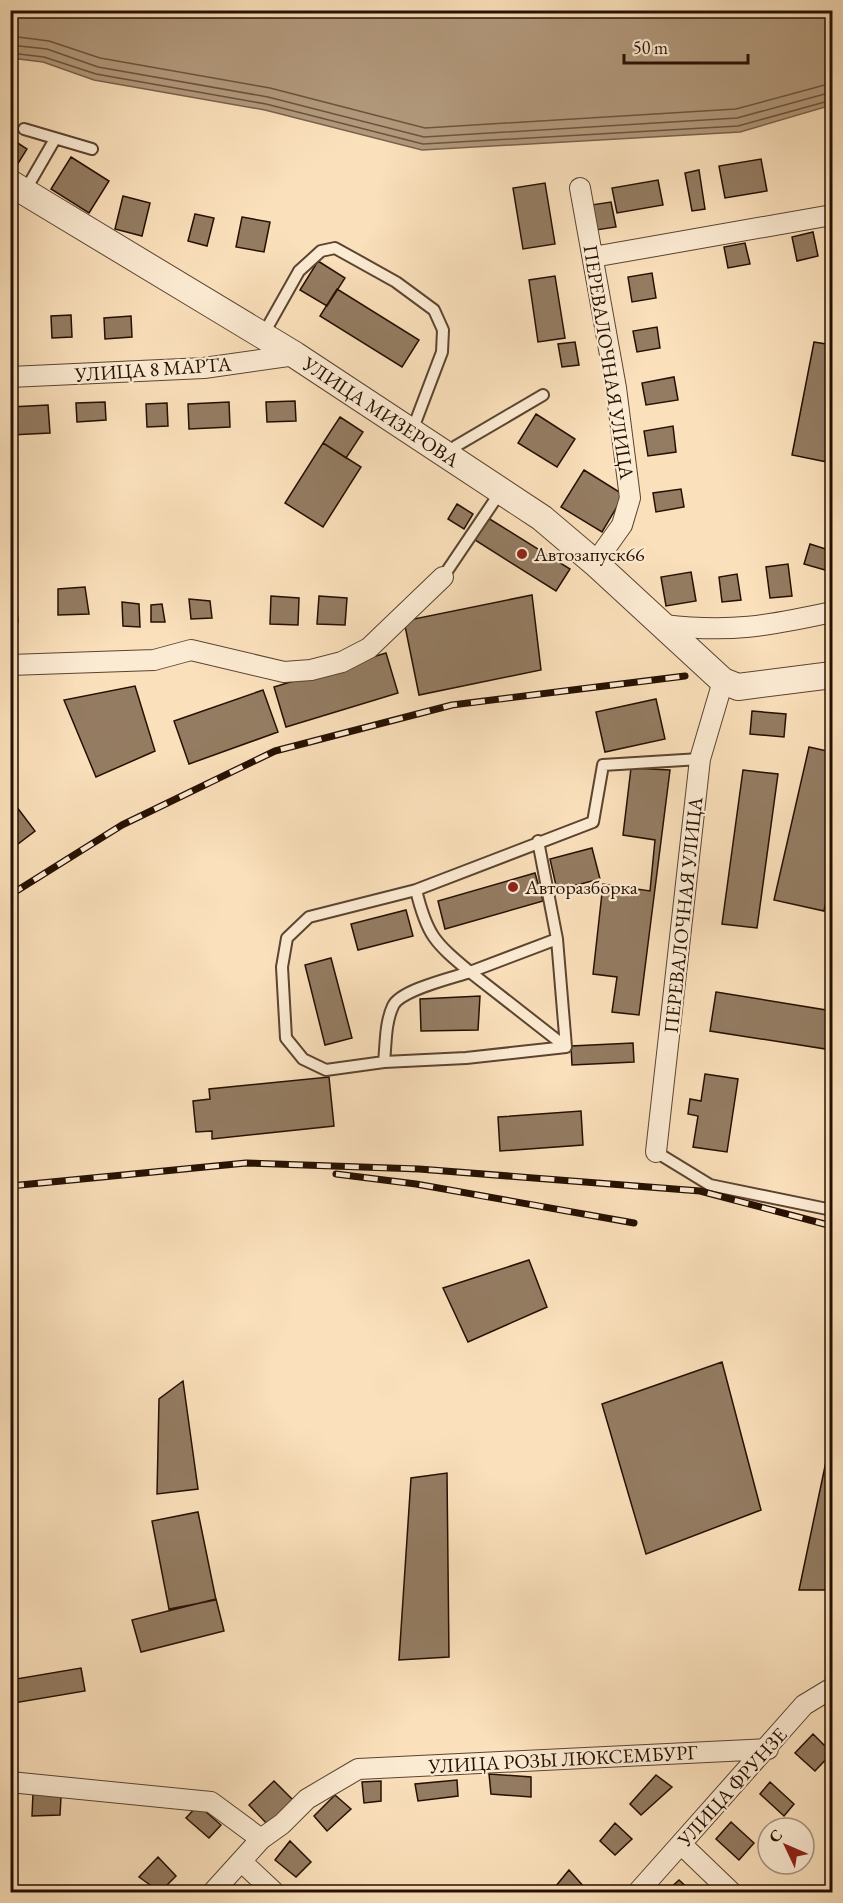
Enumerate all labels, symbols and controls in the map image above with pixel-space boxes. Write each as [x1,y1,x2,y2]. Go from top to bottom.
scale bar [624,27,748,65]
text: 50 m [633,36,668,59]
street label: ПЕРЕВАЛОЧНАЯ УЛИЦА [578,243,640,481]
street label: УЛИЦА МИЗЕРОВА [297,350,465,473]
street label: УЛИЦА 8 МАРТА [73,351,232,388]
place label: Автозапуск66 [533,541,645,567]
marker: Автозапуск66 [515,547,529,561]
street label: ПЕРЕВАЛОЧНАЯ УЛИЦА [658,796,708,1034]
place label: Авторазборка [524,874,638,900]
marker: Авторазборка [506,880,520,894]
street label: УЛИЦА ФРУНЗЕ [671,1722,792,1853]
street label: УЛИЦА РОЗЫ ЛЮКСЕМБУРГ [427,1739,699,1779]
north arrow [756,1816,816,1876]
text: С [764,1825,787,1847]

